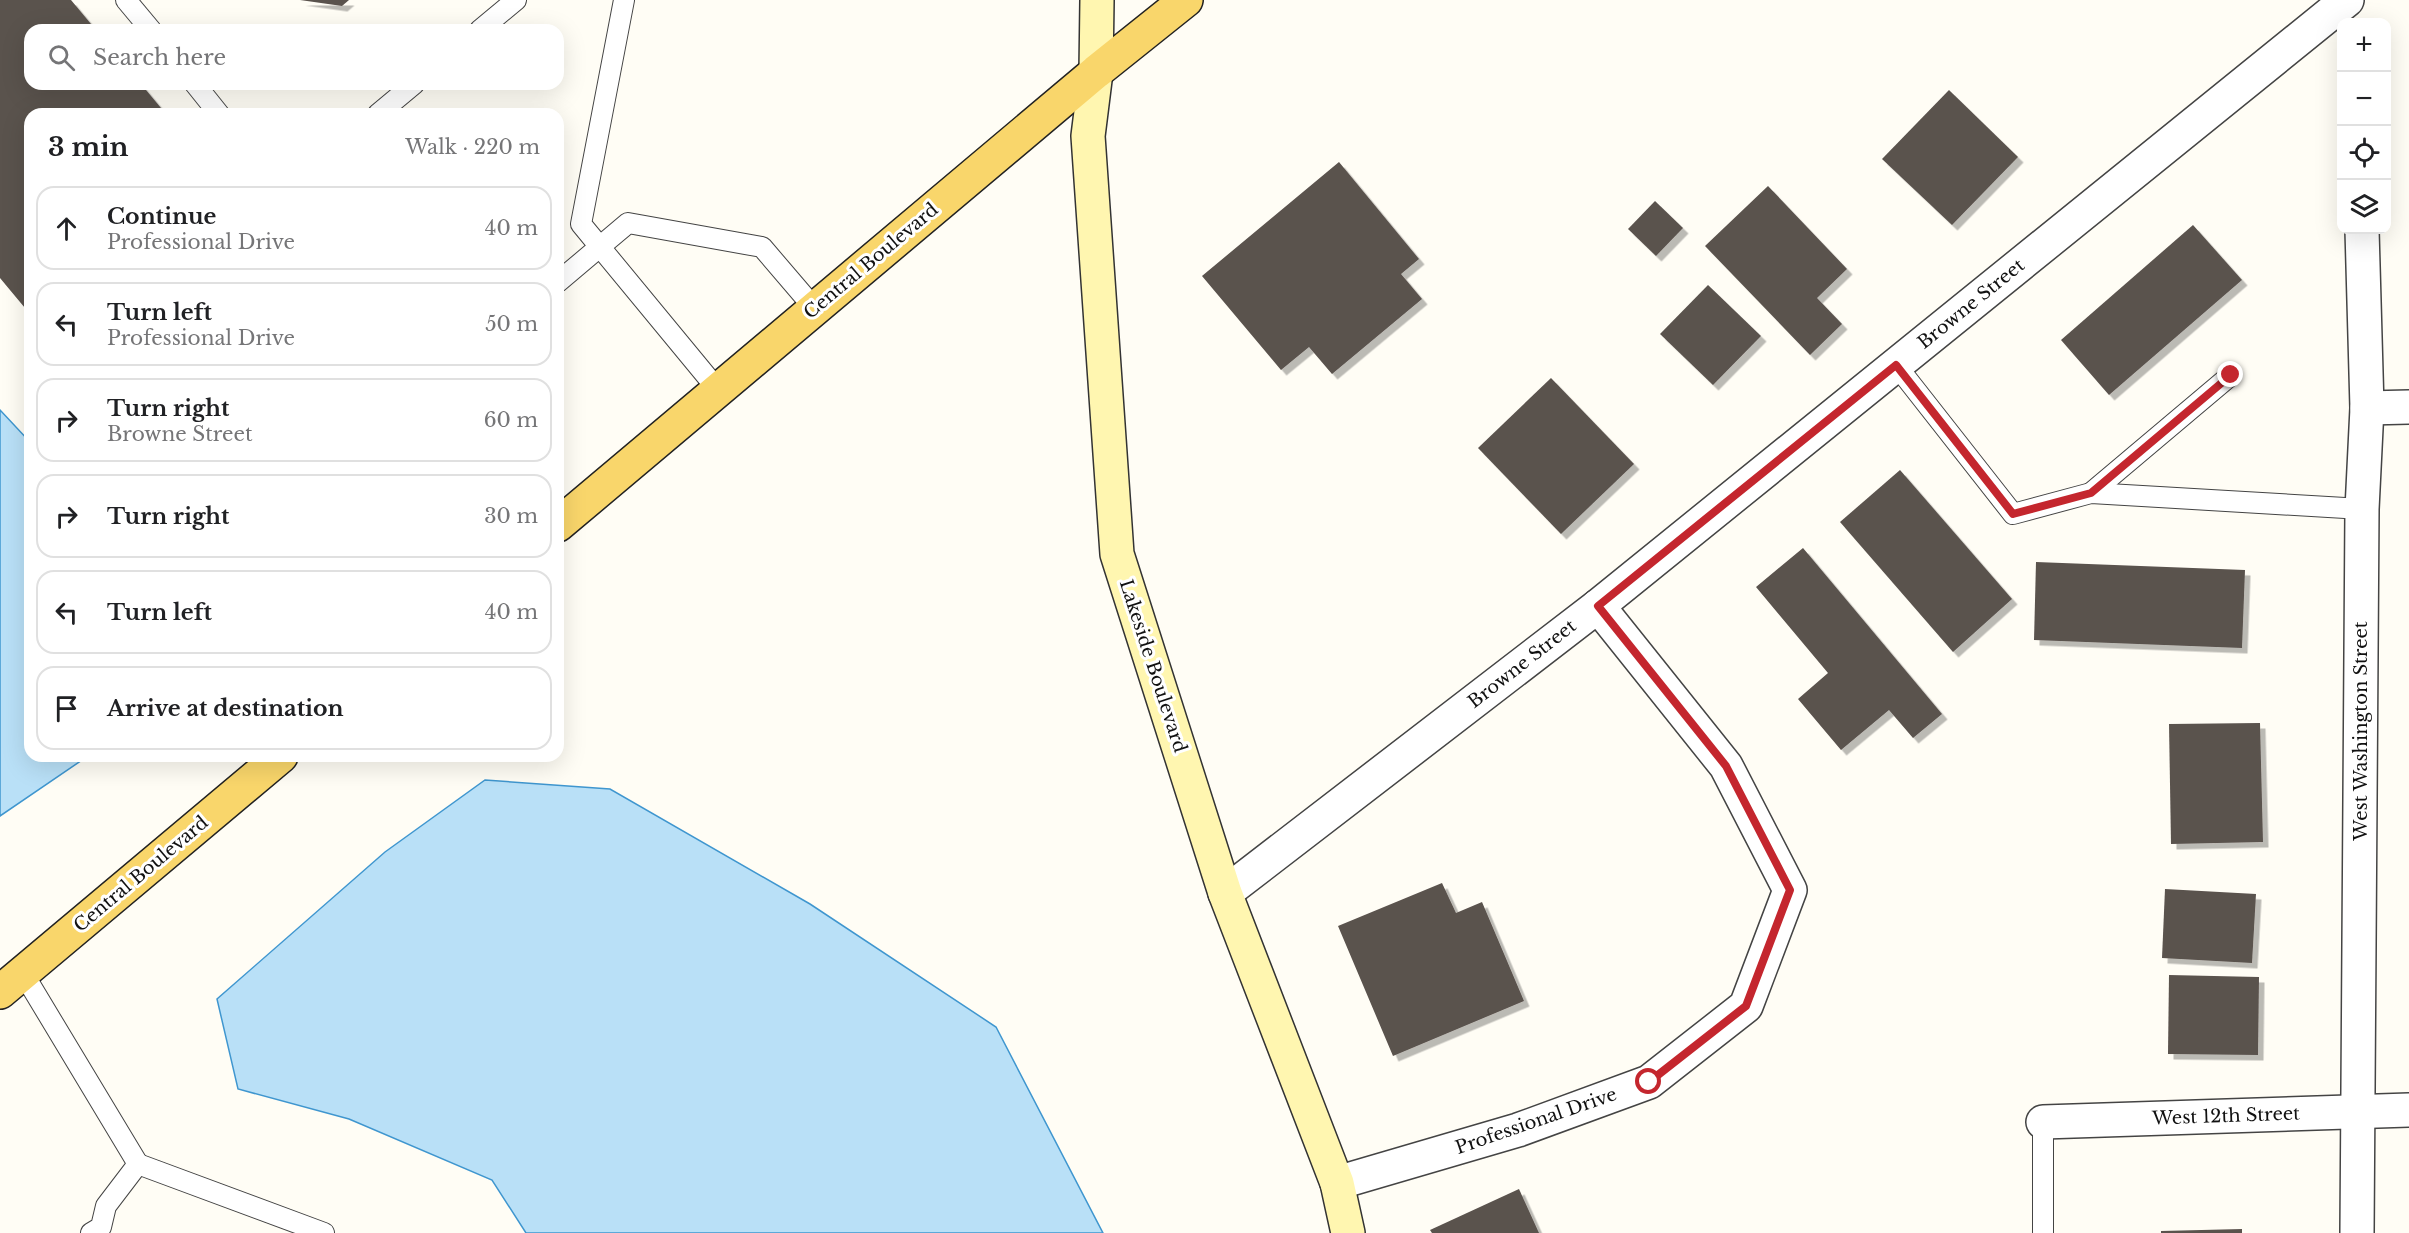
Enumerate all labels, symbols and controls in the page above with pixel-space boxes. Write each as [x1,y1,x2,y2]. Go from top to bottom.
map controls [2337,18,2391,234]
button: + [2337,18,2391,72]
search box [24,24,564,90]
icon: search [45,41,78,74]
text: Search here [93,44,226,71]
button: − [2337,72,2391,126]
button: locate [2337,126,2391,180]
text: 3 min [48,131,129,163]
text: Walk · 220 m [405,135,540,159]
button: layers [2337,180,2391,234]
street label: Central Boulevard [799,198,943,324]
text: Continue [107,203,216,230]
icon: ahead [50,212,83,245]
text: 40 m [485,216,538,240]
text: Professional Drive [107,230,295,254]
street label: Browne Street [1913,254,2029,354]
text: Turn left [107,299,212,326]
icon: left [50,308,83,341]
text: 50 m [485,312,538,336]
text: Professional Drive [107,326,295,350]
route end [2217,361,2243,387]
text: Turn right [107,395,229,422]
icon: right [50,404,83,437]
text: 60 m [484,408,538,432]
text: Browne Street [107,422,253,446]
icon: right [50,500,83,533]
text: Turn right [107,503,229,530]
text: 30 m [484,504,538,528]
street label: Lakeside Boulevard [1115,577,1191,755]
icon: left [50,596,83,629]
text: Turn left [107,599,212,626]
text: 40 m [485,600,538,624]
street label: Browne Street [1464,615,1581,713]
street label: West Washington Street [2350,621,2372,842]
icon: arrive [50,692,83,725]
text: Arrive at destination [107,695,344,722]
street label: Central Boulevard [69,811,213,937]
route start [1635,1068,1661,1094]
street label: Professional Drive [1452,1083,1620,1159]
street label: West 12th Street [2151,1102,2300,1130]

